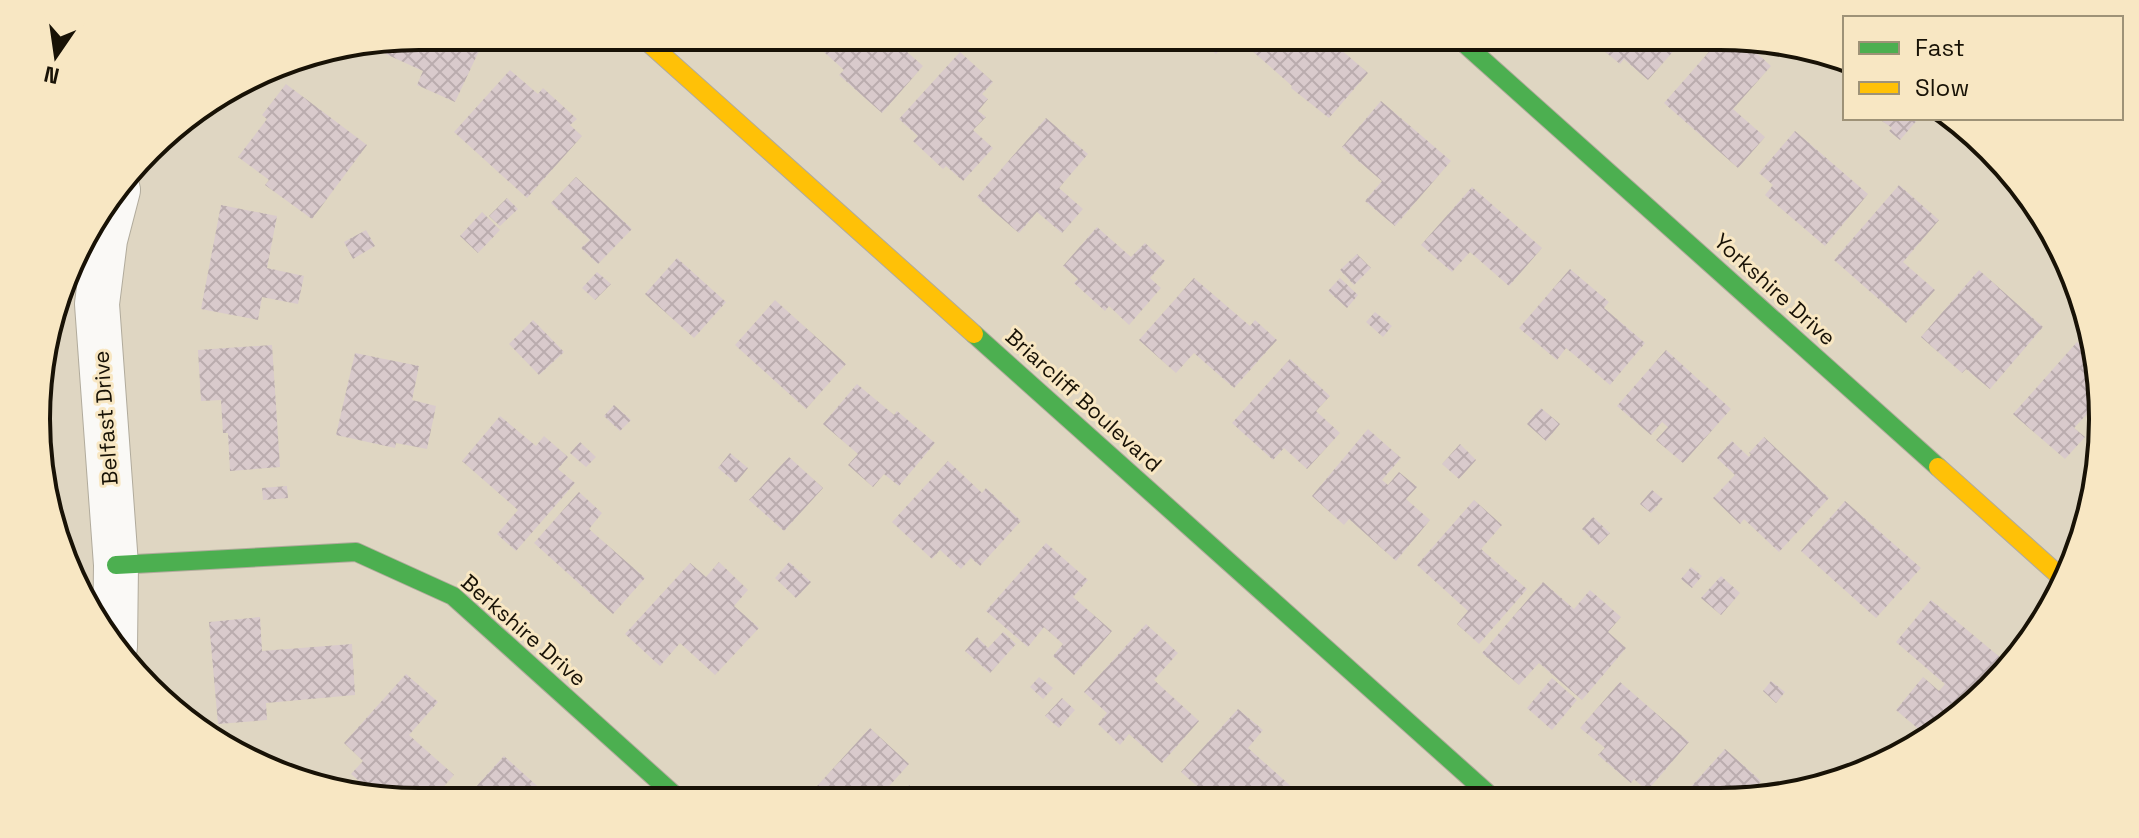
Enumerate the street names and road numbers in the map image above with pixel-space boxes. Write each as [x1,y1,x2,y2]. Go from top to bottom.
street label: Yorkshire Drive [1708,227,1842,351]
street label: Briarcliff Boulevard [1000,322,1168,478]
street label: Belfast Drive [86,350,124,486]
street label: Berkshire Drive [456,568,592,692]

